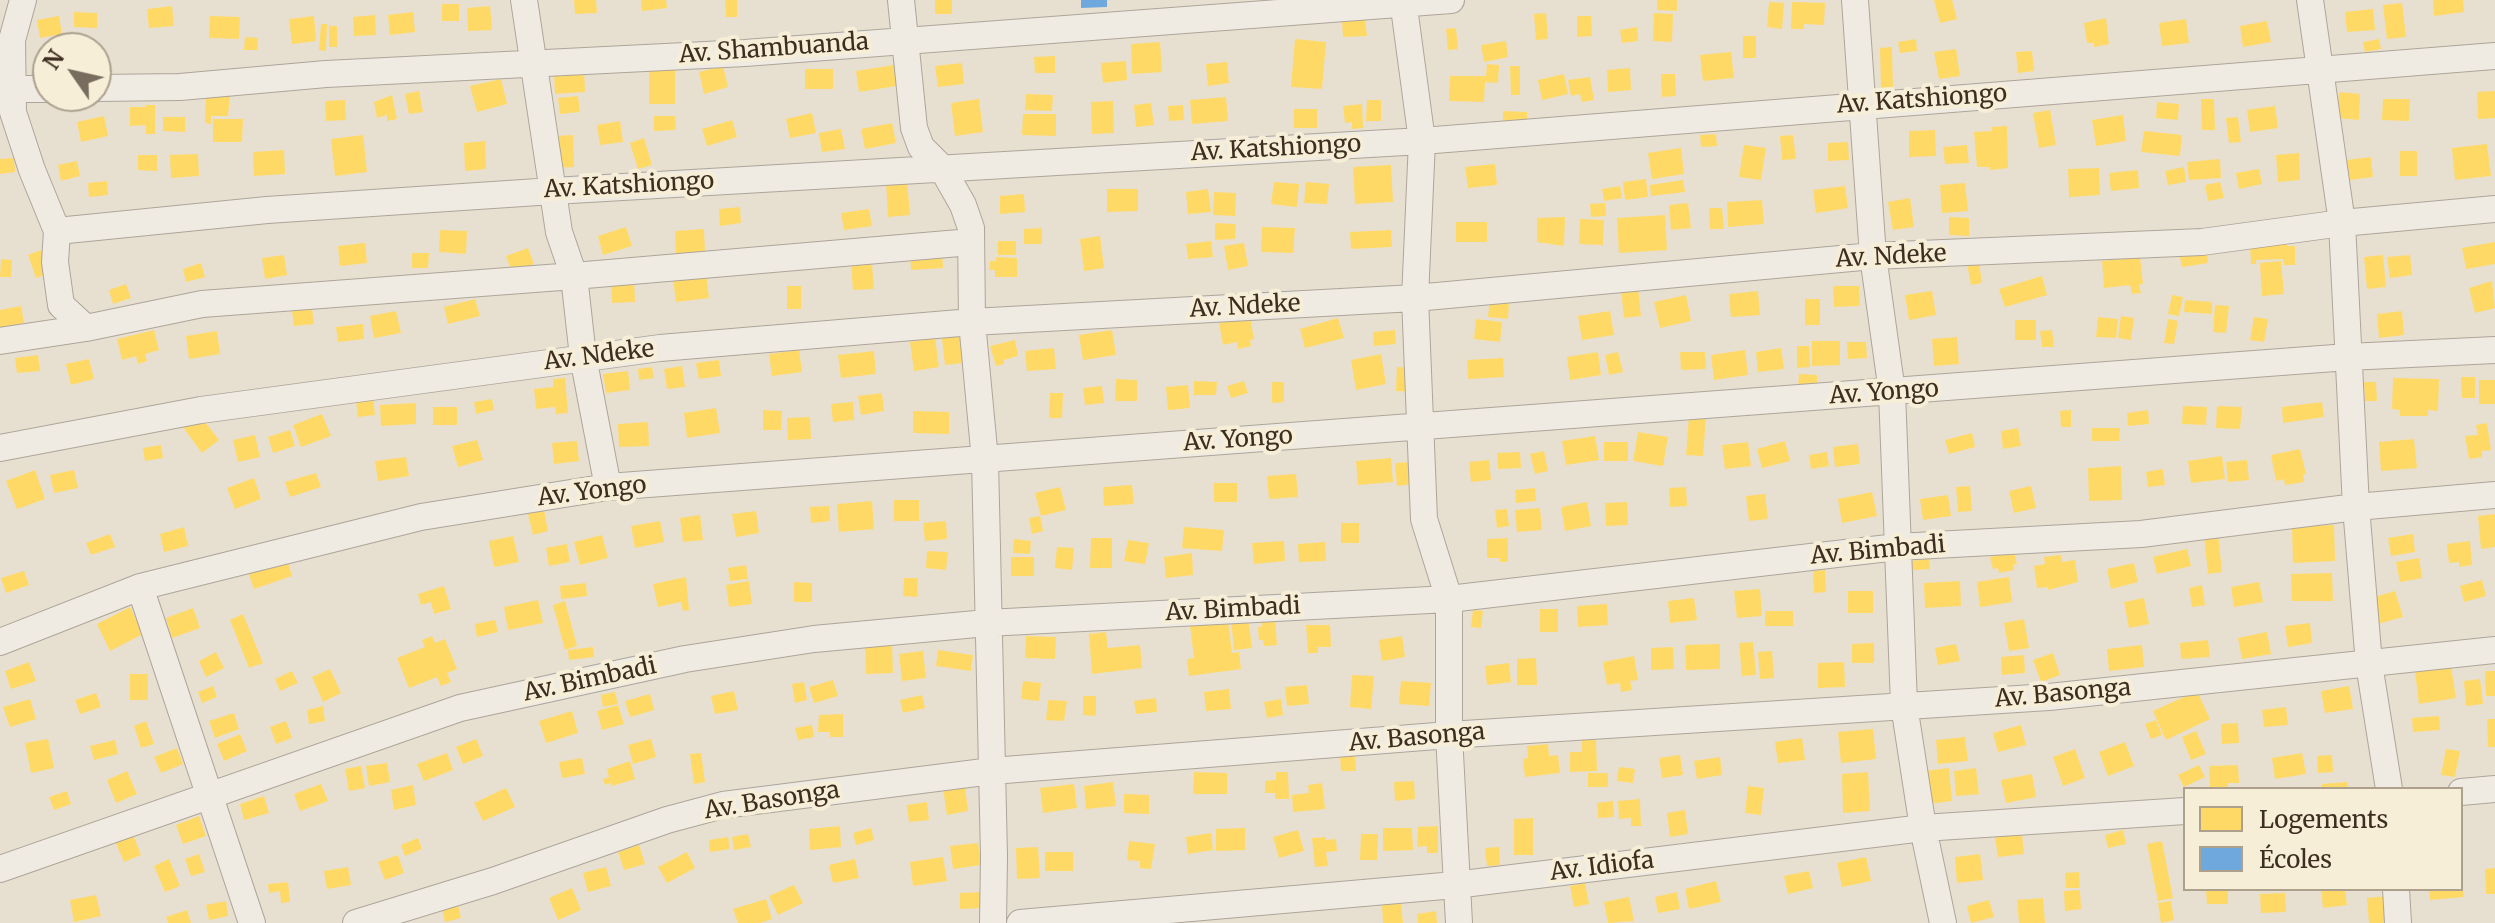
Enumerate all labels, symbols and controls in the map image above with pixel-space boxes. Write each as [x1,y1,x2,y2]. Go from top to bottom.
street label: Av. Shambuanda [678,28,870,70]
north arrow [32,32,112,112]
text: N [37,45,70,75]
street label: Av. Katshiongo [1836,80,2008,120]
street label: Av. Katshiongo [1190,130,1362,168]
street label: Av. Katshiongo [543,167,715,205]
street label: Av. Ndeke [1835,240,1947,274]
street label: Av. Ndeke [1189,290,1301,324]
street label: Av. Ndeke [542,335,656,377]
street label: Av. Yongo [1828,375,1940,411]
street label: Av. Yongo [1182,422,1294,458]
street label: Av. Yongo [536,471,648,513]
street label: Av. Bimbadi [1809,531,1947,571]
street label: Av. Bimbadi [1165,592,1301,628]
street label: Av. Bimbadi [521,652,659,708]
street label: Av. Basonga [1994,674,2132,714]
street label: Av. Basonga [1348,718,1486,758]
street label: Av. Basonga [702,776,842,826]
legend [2183,787,2463,891]
text: Logements [2259,804,2388,835]
text: Écoles [2259,844,2332,875]
street label: Av. Idiofa [1548,846,1656,888]

